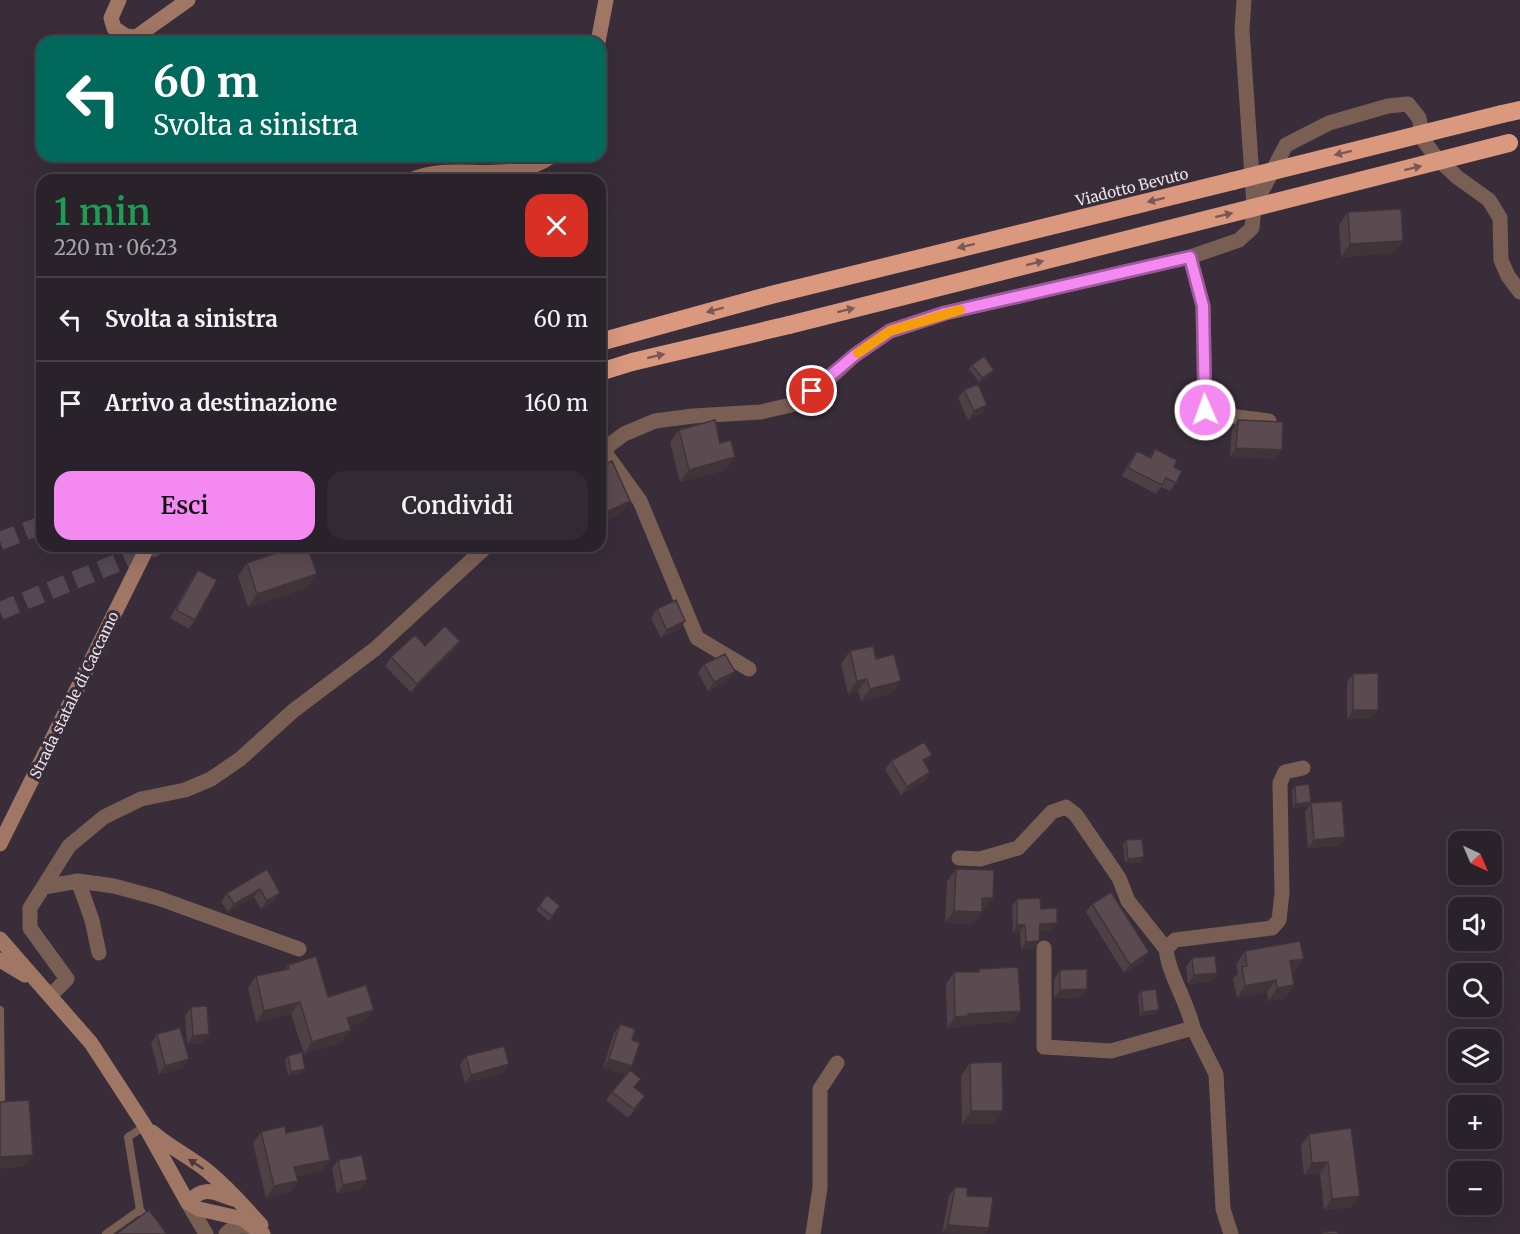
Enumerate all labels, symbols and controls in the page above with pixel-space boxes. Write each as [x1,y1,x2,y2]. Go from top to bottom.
text: 60 m [153,56,259,108]
icon: left [54,60,132,138]
text: Svolta a sinistra [153,108,358,142]
one-way arrow [1334,149,1353,159]
one-way arrow [1404,162,1422,172]
street label: Viadotto Bevuto [1073,164,1190,210]
text: 1 min [54,190,151,235]
button: close [525,194,588,257]
one-way arrow [1146,195,1165,205]
one-way arrow [1215,210,1233,220]
text: 220 m · 06:23 [54,235,178,260]
one-way arrow [957,242,976,252]
one-way arrow [1025,257,1044,267]
icon: left [54,303,87,336]
text: Svolta a sinistra [105,305,278,333]
text: 60 m [534,305,588,333]
one-way arrow [836,305,855,315]
one-way arrow [706,306,724,315]
one-way arrow [647,351,666,360]
pin [786,365,837,416]
icon: arrive [795,374,828,407]
position arrow [1173,378,1237,442]
icon: arrive [54,387,87,420]
text: Arrivo a destinazione [105,389,337,417]
text: 160 m [524,389,588,417]
button: Esci [54,471,315,540]
button: Condividi [327,471,588,540]
street label: Strada statale di Caccamo [25,608,123,782]
north arrow [1448,831,1502,885]
map controls [1448,831,1502,1215]
button: sound [1448,897,1502,951]
button: search [1448,963,1502,1017]
button: layers [1448,1029,1502,1083]
button: + [1448,1095,1502,1149]
one-way arrow [188,1158,204,1169]
button: − [1448,1161,1502,1215]

